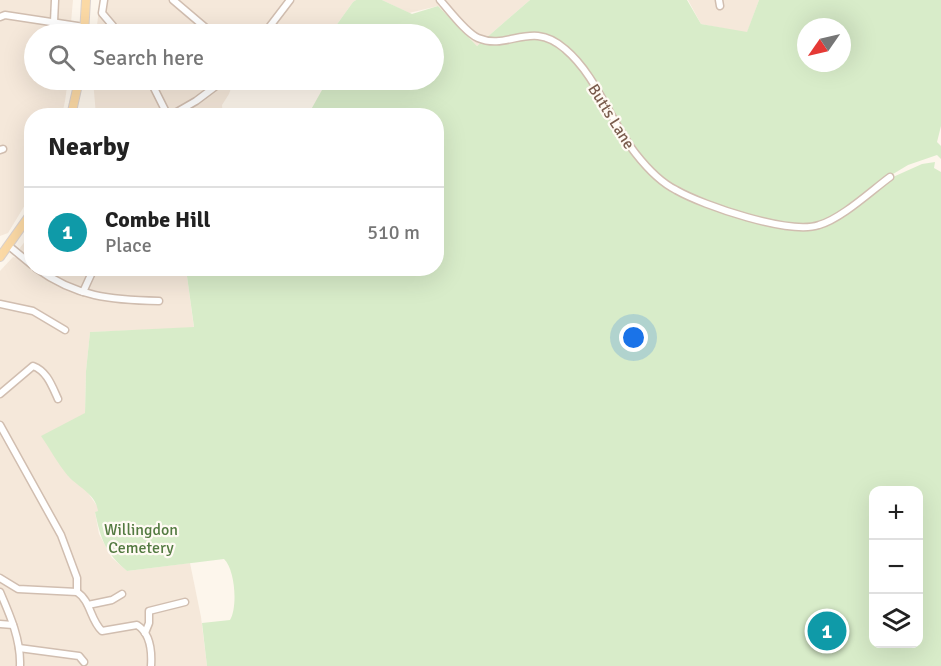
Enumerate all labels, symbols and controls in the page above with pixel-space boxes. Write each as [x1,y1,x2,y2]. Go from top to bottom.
north arrow [797,18,851,72]
search box [24,24,444,90]
icon: search [45,41,78,74]
text: Search here [93,44,204,71]
street label: Butts Lane [583,80,639,153]
text: Nearby [48,131,129,163]
text: Combe Hill [105,206,210,233]
text: 1 [62,220,73,245]
text: 510 m [367,220,420,245]
text: Place [105,233,152,258]
your location [619,323,648,352]
map controls [869,486,923,648]
button: + [869,486,923,540]
park label: Willingdon Cemetery [104,520,178,558]
button: − [869,540,923,594]
button: layers [869,594,923,648]
pin: 1 [808,608,846,654]

